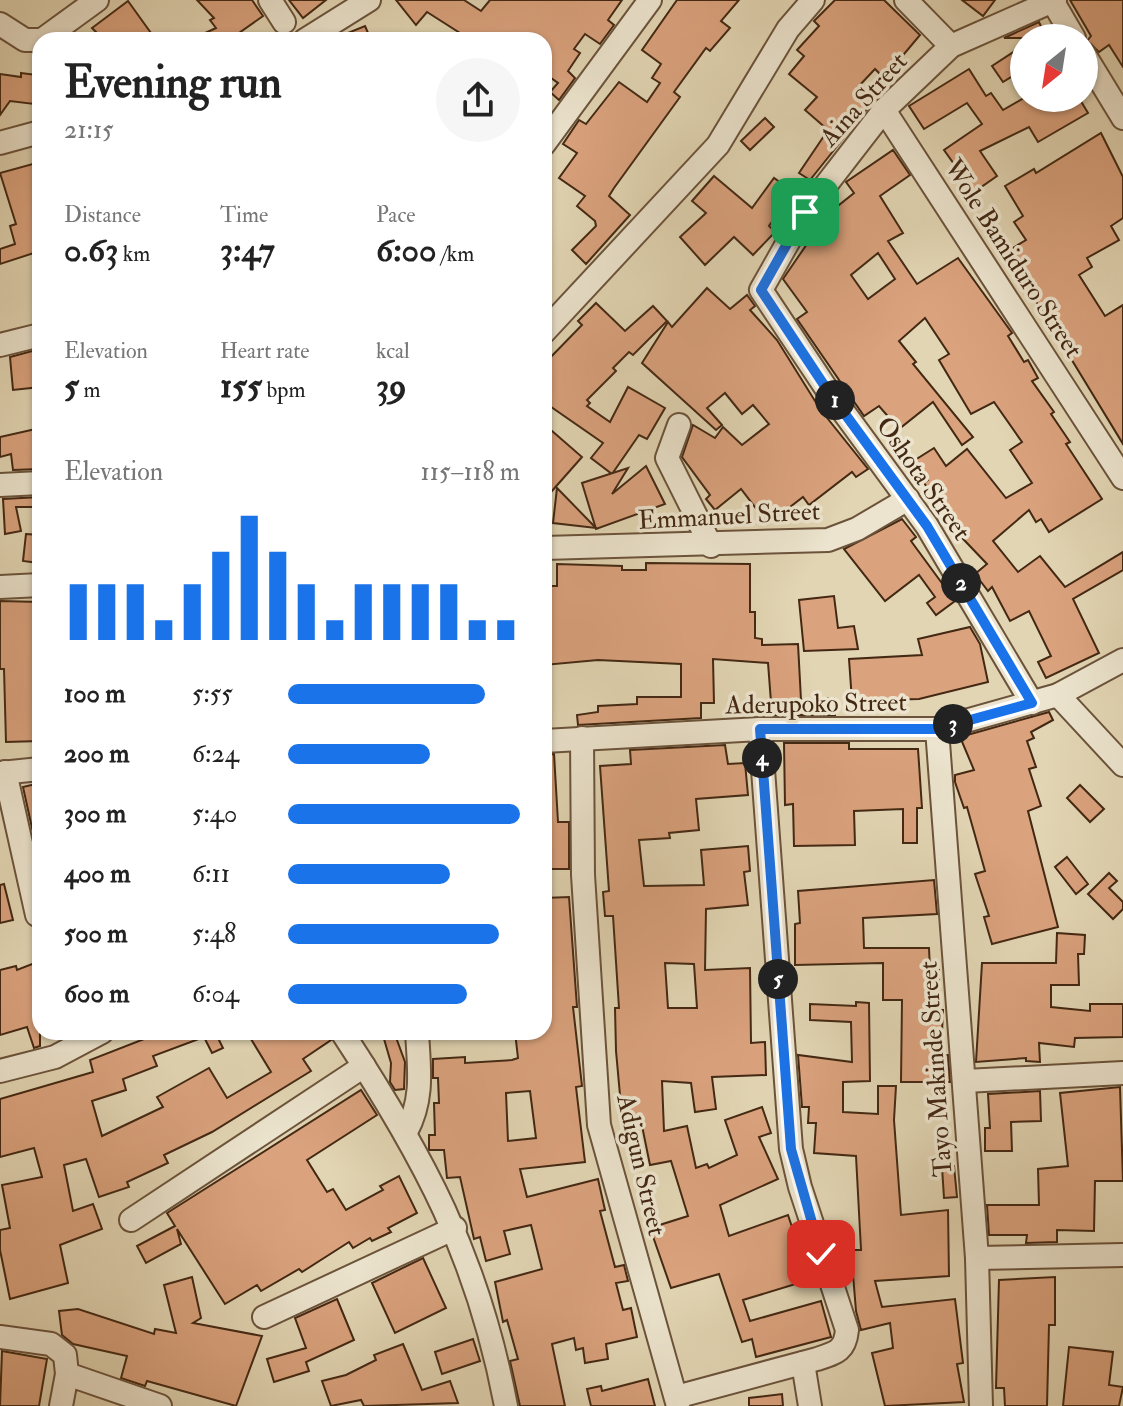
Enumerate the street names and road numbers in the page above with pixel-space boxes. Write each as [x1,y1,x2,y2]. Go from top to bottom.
street label: Aina Street [812,46,914,154]
street label: Wole Bamiduro Street [936,152,1089,364]
street label: Oshota Street [869,411,977,546]
street label: Emmanuel Street [637,495,821,537]
street label: Aderupoko Street [724,686,907,723]
street label: Tayo Makinde Street [912,960,960,1178]
street label: Adigun Street [609,1090,673,1239]

